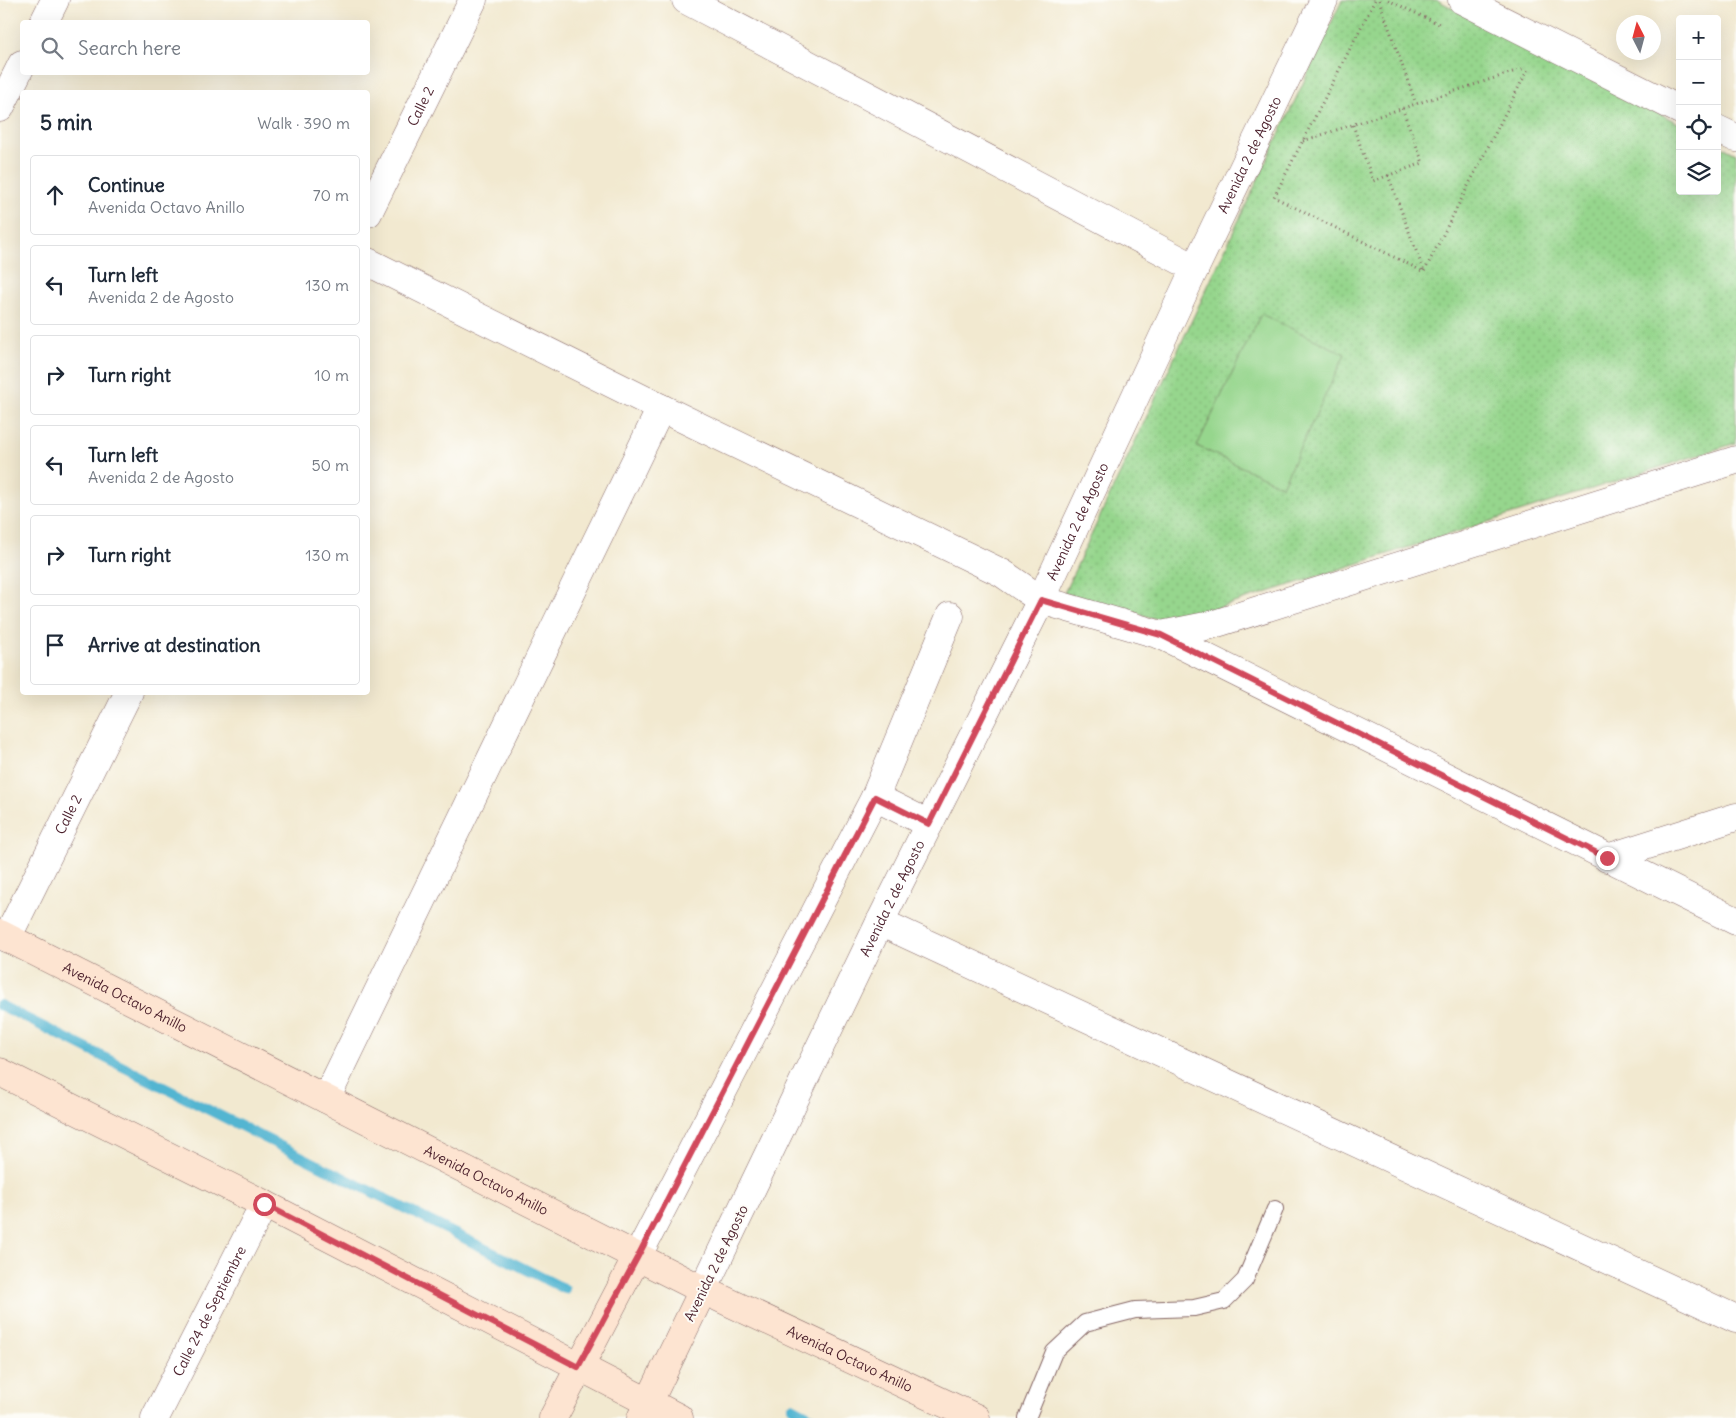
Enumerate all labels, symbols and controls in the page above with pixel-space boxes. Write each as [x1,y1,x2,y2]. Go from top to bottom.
north arrow [1616,15,1661,60]
map controls [1676,15,1721,195]
button: + [1676,15,1721,60]
search box [20,20,370,75]
icon: search [38,34,66,62]
text: Search here [78,36,181,60]
button: − [1676,60,1721,105]
street label: Calle 2 [403,83,438,129]
street label: Avenida 2 de Agosto [1214,93,1285,216]
button: locate [1676,105,1721,150]
text: 5 min [40,109,92,136]
text: Walk · 390 m [257,113,350,133]
button: layers [1676,150,1721,195]
text: Continue [88,173,165,197]
icon: ahead [41,181,69,209]
text: 70 m [313,185,349,205]
text: Avenida Octavo Anillo [88,197,245,217]
text: Turn left [88,263,158,287]
icon: left [41,271,69,299]
text: 130 m [305,275,349,295]
text: Avenida 2 de Agosto [88,287,234,307]
icon: right [41,361,69,389]
text: Turn right [88,363,171,387]
text: 10 m [314,365,349,385]
text: Turn left [88,443,158,467]
icon: left [41,451,69,479]
text: 50 m [311,455,349,475]
street label: Avenida 2 de Agosto [1042,460,1113,583]
text: Avenida 2 de Agosto [88,467,234,487]
icon: right [41,541,69,569]
text: Turn right [88,543,171,567]
text: 130 m [305,545,349,565]
icon: arrive [41,631,69,659]
text: Arrive at destination [88,633,261,657]
street label: Calle 2 [51,791,86,837]
street label: Avenida 2 de Agosto [856,837,929,959]
route end [1596,847,1619,870]
street label: Avenida Octavo Anillo [60,958,190,1036]
street label: Avenida Octavo Anillo [421,1141,552,1219]
route start [253,1193,276,1216]
street label: Avenida 2 de Agosto [680,1202,752,1324]
street label: Calle 24 de Septiembre [169,1243,250,1379]
street label: Avenida Octavo Anillo [784,1322,916,1396]

